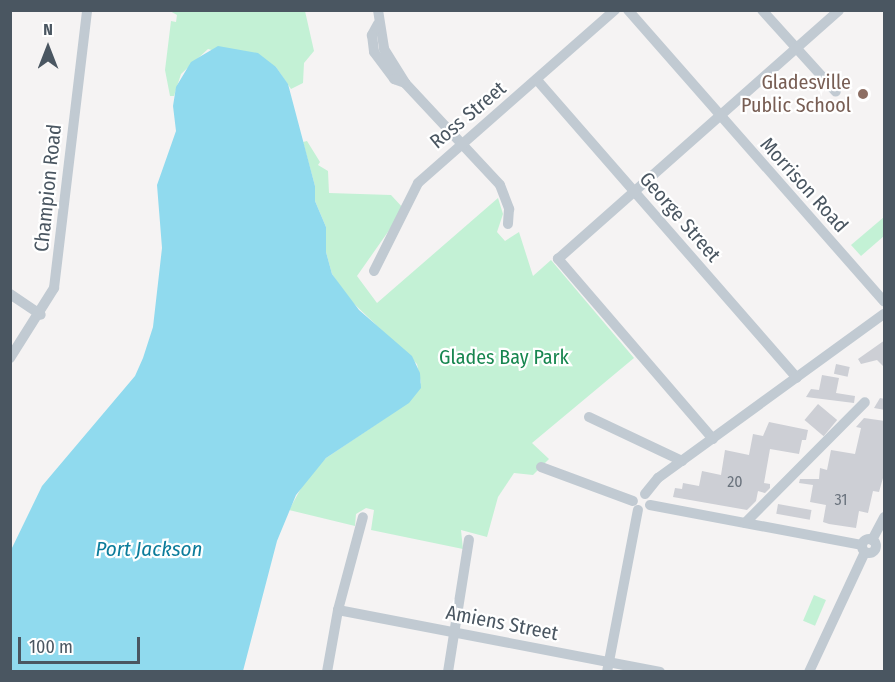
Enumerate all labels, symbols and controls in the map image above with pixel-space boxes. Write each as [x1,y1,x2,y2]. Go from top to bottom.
north arrow [18,18,78,78]
text: N [43,20,53,39]
place label: Gladesville Public School [741,70,851,117]
street label: Ross Street [425,76,511,154]
marker: Gladesville Public School [856,87,870,101]
street label: Champion Road [29,123,67,253]
street label: Morrison Road [755,133,853,237]
street label: George Street [634,167,726,267]
park label: Glades Bay Park [439,345,569,369]
house number: 20 [727,472,743,492]
house number: 31 [834,490,848,510]
water label: Port Jackson [96,536,202,562]
street label: Amiens Street [444,600,560,646]
scale bar [21,625,142,663]
text: 100 m [29,636,73,658]

